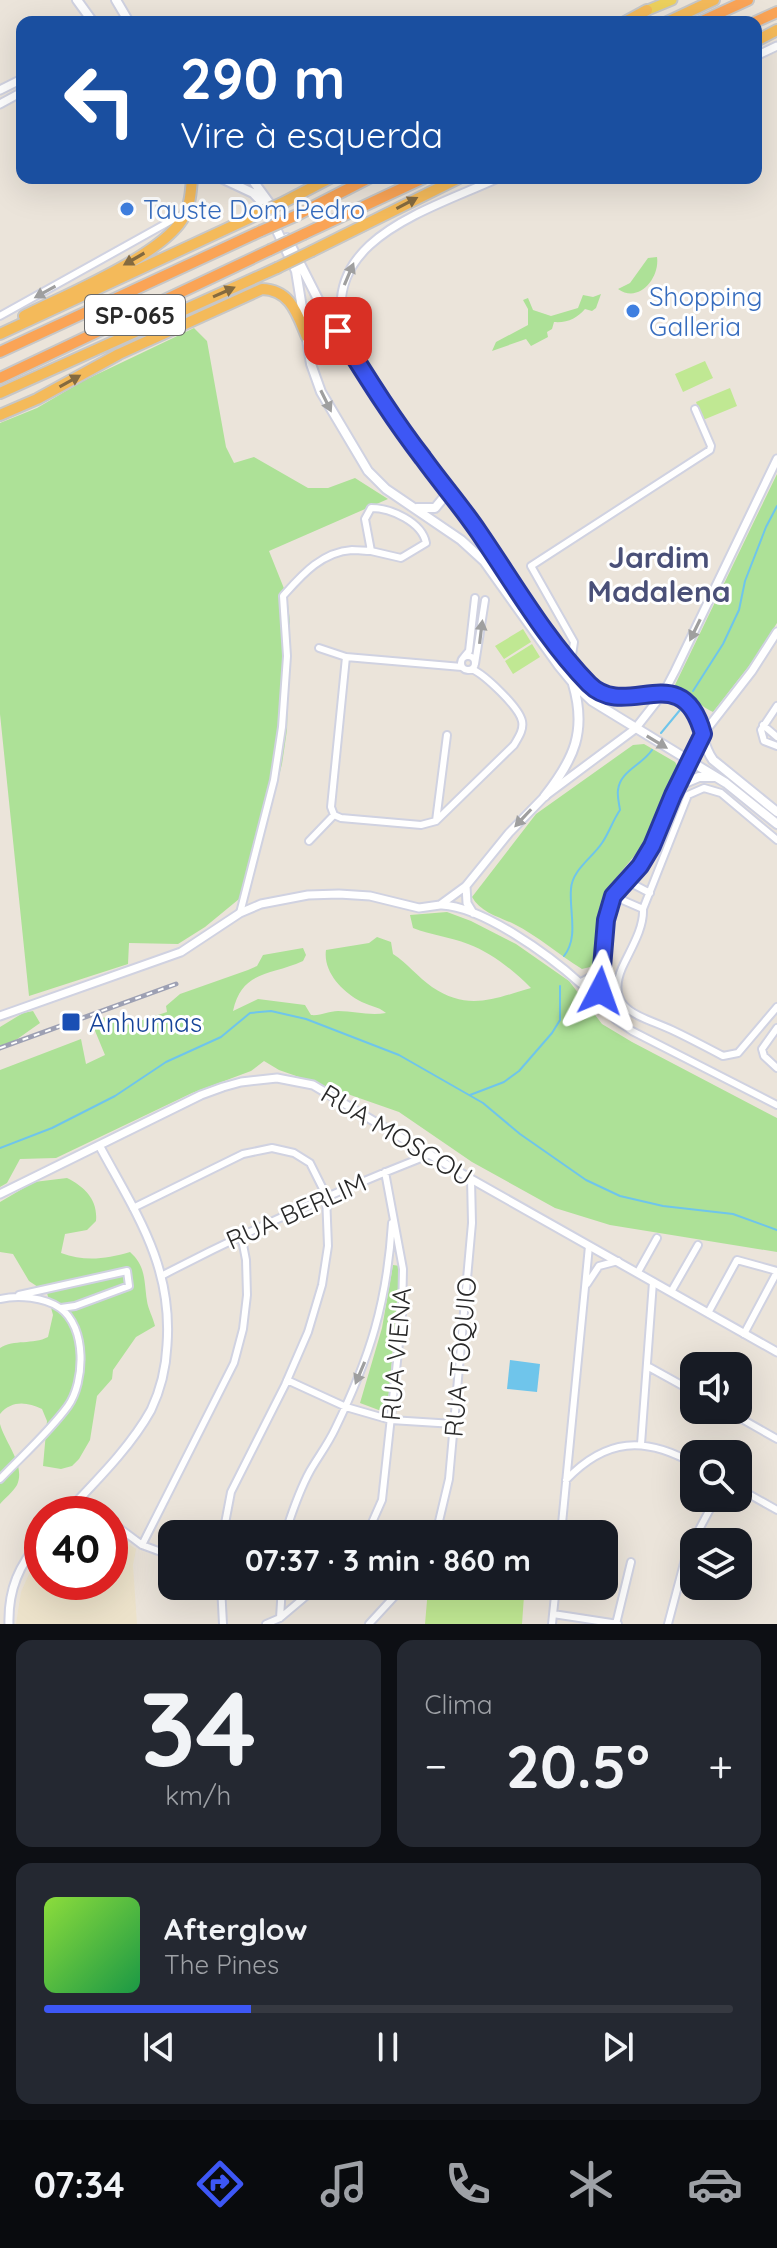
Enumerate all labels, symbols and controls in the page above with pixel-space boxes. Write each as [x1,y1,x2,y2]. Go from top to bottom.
text: 290 m [180,43,345,113]
icon: left [48,48,152,152]
text: Vire à esquerda [180,112,443,157]
place label: Tauste Dom Pedro [143,193,365,226]
one-way arrow [395,196,418,209]
marker: Tauste Dom Pedro [118,200,136,218]
one-way arrow [123,252,145,266]
one-way arrow [343,262,356,286]
place label: Shopping Galleria [649,280,762,343]
one-way arrow [33,285,56,298]
one-way arrow [212,285,236,298]
road number: SP-065 [85,295,185,335]
pin [304,297,372,365]
marker: Shopping Galleria [624,302,642,320]
icon: arrive [316,309,360,353]
one-way arrow [59,374,81,388]
one-way arrow [319,389,332,412]
district label: Jardim Madalena [587,538,731,610]
one-way arrow [475,619,488,644]
one-way arrow [688,619,702,642]
one-way arrow [646,735,668,749]
one-way arrow [515,808,533,827]
position arrow [558,949,642,1033]
place label: Anhumas [89,1006,202,1039]
marker: Anhumas [60,1011,82,1033]
street label: RUA MOSCOU [315,1077,479,1193]
street label: RUA BERLIM [221,1165,371,1257]
street label: RUA TÓQUIO [437,1276,483,1438]
street label: RUA VIENA [374,1286,418,1422]
map controls [680,1352,752,1600]
button: sound [680,1352,752,1424]
one-way arrow [353,1361,366,1385]
button: search [680,1440,752,1512]
speed limit sign: 40 [24,1496,128,1600]
button: layers [680,1528,752,1600]
text: 07:37 · 3 min · 860 m [245,1541,531,1579]
text: 34 [140,1662,257,1792]
text: Clima [425,1688,493,1721]
text: 20.5° [506,1728,650,1803]
text: − [425,1738,447,1793]
text: + [708,1738,733,1793]
text: km/h [165,1779,231,1812]
text: Afterglow [164,1910,307,1948]
text: The Pines [164,1948,279,1981]
icon: previous [137,2025,181,2069]
icon: pause [366,2025,410,2069]
icon: next [596,2025,640,2069]
icon: directions [192,2156,248,2212]
icon: music [316,2156,372,2212]
icon: phone [440,2156,496,2212]
icon: climate [563,2156,619,2212]
icon: car [687,2156,743,2212]
text: 07:34 [34,2162,125,2207]

